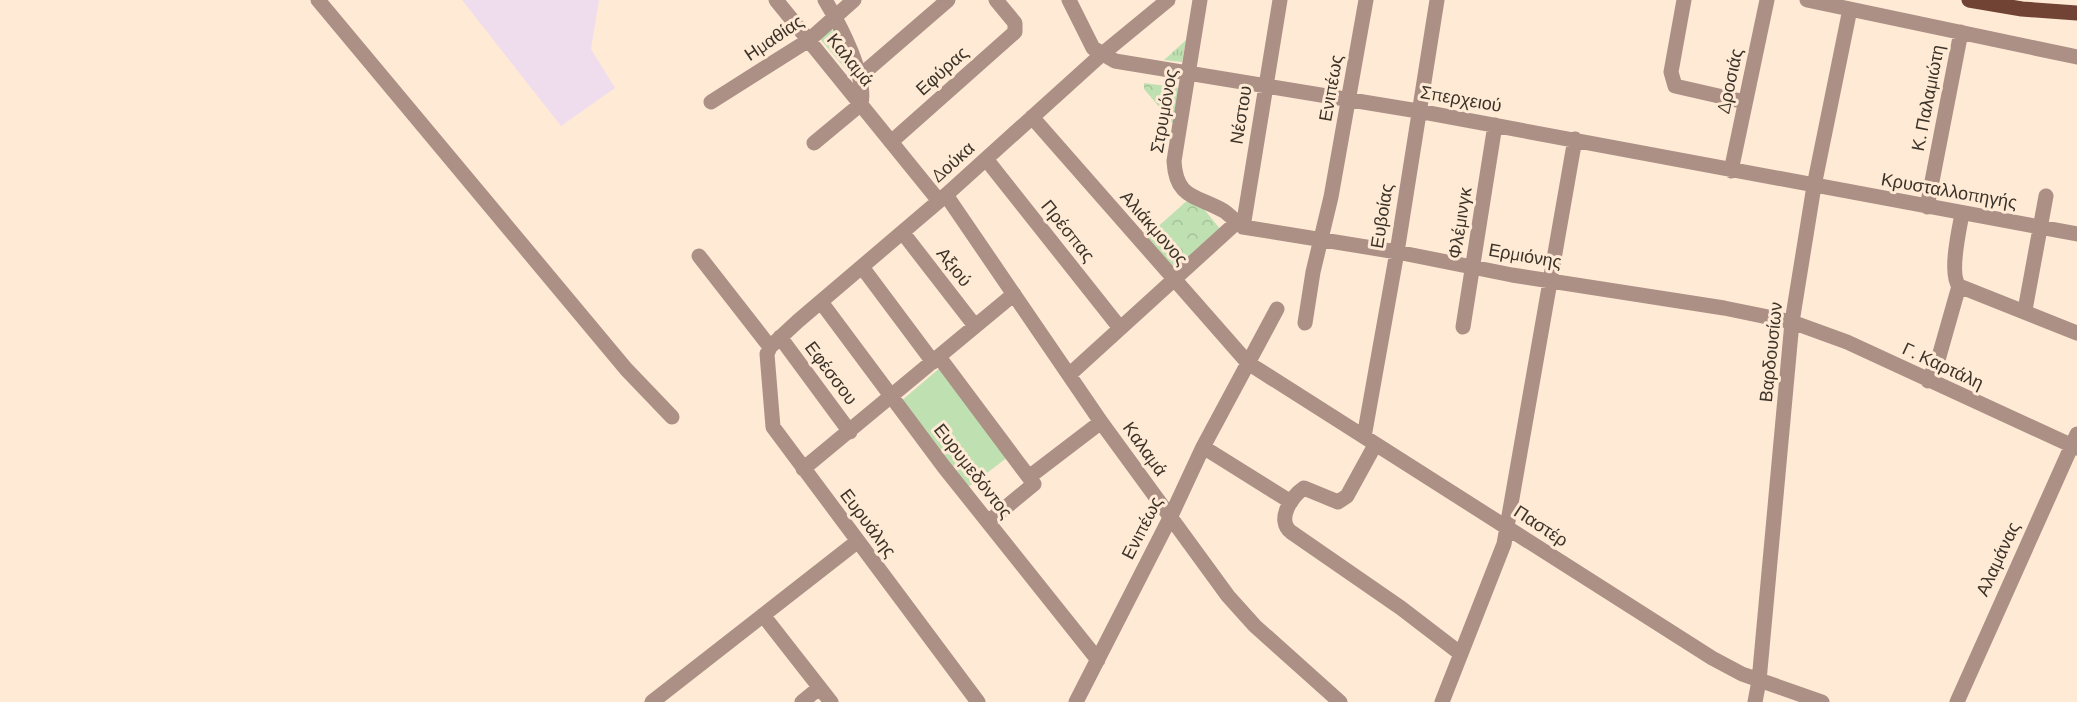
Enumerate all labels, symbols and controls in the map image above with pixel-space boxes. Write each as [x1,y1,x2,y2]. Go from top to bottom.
street label: Ημαθίας [740,9,807,65]
street label: Καλαμά [823,29,879,90]
street label: Εφύρας [911,41,972,99]
street label: Κ. Παλαμιώτη [1906,43,1948,153]
street label: Δροσιάς [1711,46,1747,115]
street label: Ενιπέως [1313,52,1347,123]
street label: Στρυμόνος [1145,67,1181,155]
street label: Σπερχειού [1419,80,1504,116]
street label: Νέστου [1225,84,1255,146]
street label: Δούκα [926,136,978,186]
street label: Κρυσταλλοπηγής [1880,167,2019,213]
street label: Ευβοίας [1365,182,1397,250]
street label: Φλέμινγκ [1442,184,1476,260]
street label: Αλιάκμονος [1116,185,1193,269]
street label: Πρέσπας [1037,195,1101,266]
street label: Ερμιόνης [1487,238,1564,272]
street label: Αξιού [933,242,977,290]
street label: Βαρδουσίων [1754,301,1786,403]
street label: Εφέσσου [801,336,863,408]
street label: Γ. Καρτάλη [1899,337,1987,393]
street label: Καλαμά [1119,417,1173,480]
street label: Ευρυμεδόντος [930,419,1018,522]
street label: Ευρυάλης [836,484,902,561]
street label: Ενιπέως [1116,492,1166,563]
street label: Παστέρ [1510,500,1573,551]
street label: Αλαμάνας [1970,518,2024,599]

